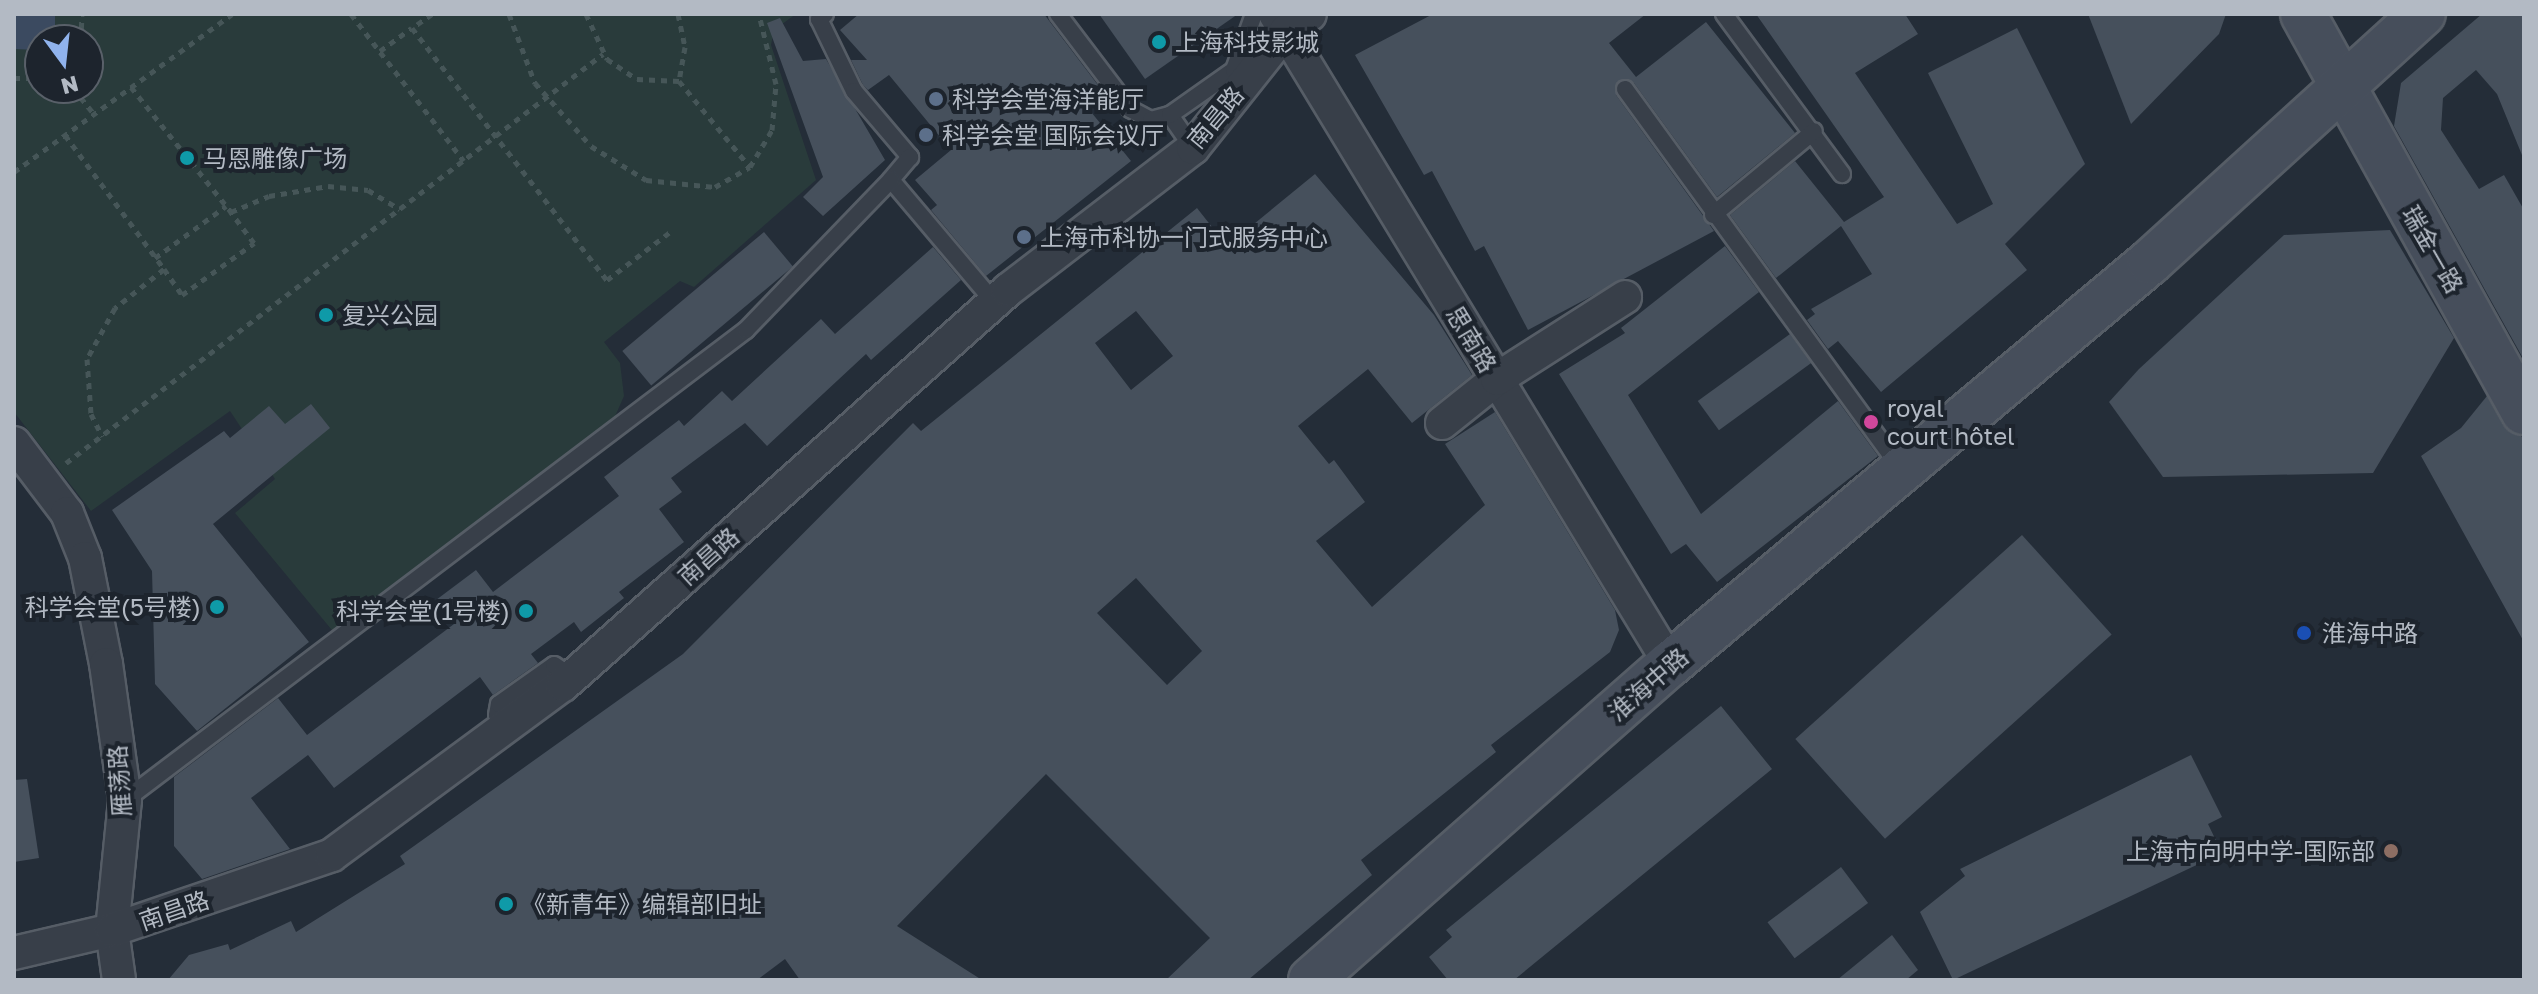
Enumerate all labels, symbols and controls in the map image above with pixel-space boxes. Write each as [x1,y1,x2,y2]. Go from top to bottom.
north arrow [24,24,104,104]
place label: 上海科技影城 [1175,28,1319,56]
marker: 上海科技影城 [1150,33,1168,51]
text: N [58,71,81,101]
street label: 南昌路 [1181,80,1249,154]
place label: 科学会堂海洋能厅 [952,85,1144,113]
marker: 科学会堂海洋能厅 [927,90,945,108]
place label: 科学会堂 国际会议厅 [942,121,1164,149]
marker: 科学会堂 国际会议厅 [917,126,935,144]
place label: 马恩雕像广场 [203,144,347,172]
marker: 马恩雕像广场 [178,149,196,167]
street label: 瑞金一路 [2397,200,2469,298]
place label: 上海市科协一门式服务中心 [1040,223,1328,251]
marker: 上海市科协一门式服务中心 [1015,228,1033,246]
place label: 复兴公园 [342,301,438,329]
street label: 思南路 [1441,301,1503,377]
marker: 复兴公园 [317,306,335,324]
place label: royal court hôtel [1887,394,2015,450]
marker: royal court hôtel [1862,413,1880,431]
street label: 南昌路 [672,521,744,591]
place label: 科学会堂(5号楼) [25,593,201,621]
place label: 科学会堂(1号楼) [336,597,510,625]
marker: 科学会堂(5号楼) [208,598,226,616]
marker: 科学会堂(1号楼) [517,602,535,620]
place label: 淮海中路 [2322,619,2418,647]
marker: 淮海中路 [2293,622,2315,644]
street label: 淮海中路 [1602,642,1694,726]
street label: 雁荡路 [102,744,136,818]
place label: 上海市向明中学-国际部 [2126,837,2375,865]
marker: 上海市向明中学-国际部 [2382,842,2400,860]
street label: 南昌路 [135,885,213,935]
place label: 《新青年》编辑部旧址 [522,890,762,918]
marker: 《新青年》编辑部旧址 [497,895,515,913]

